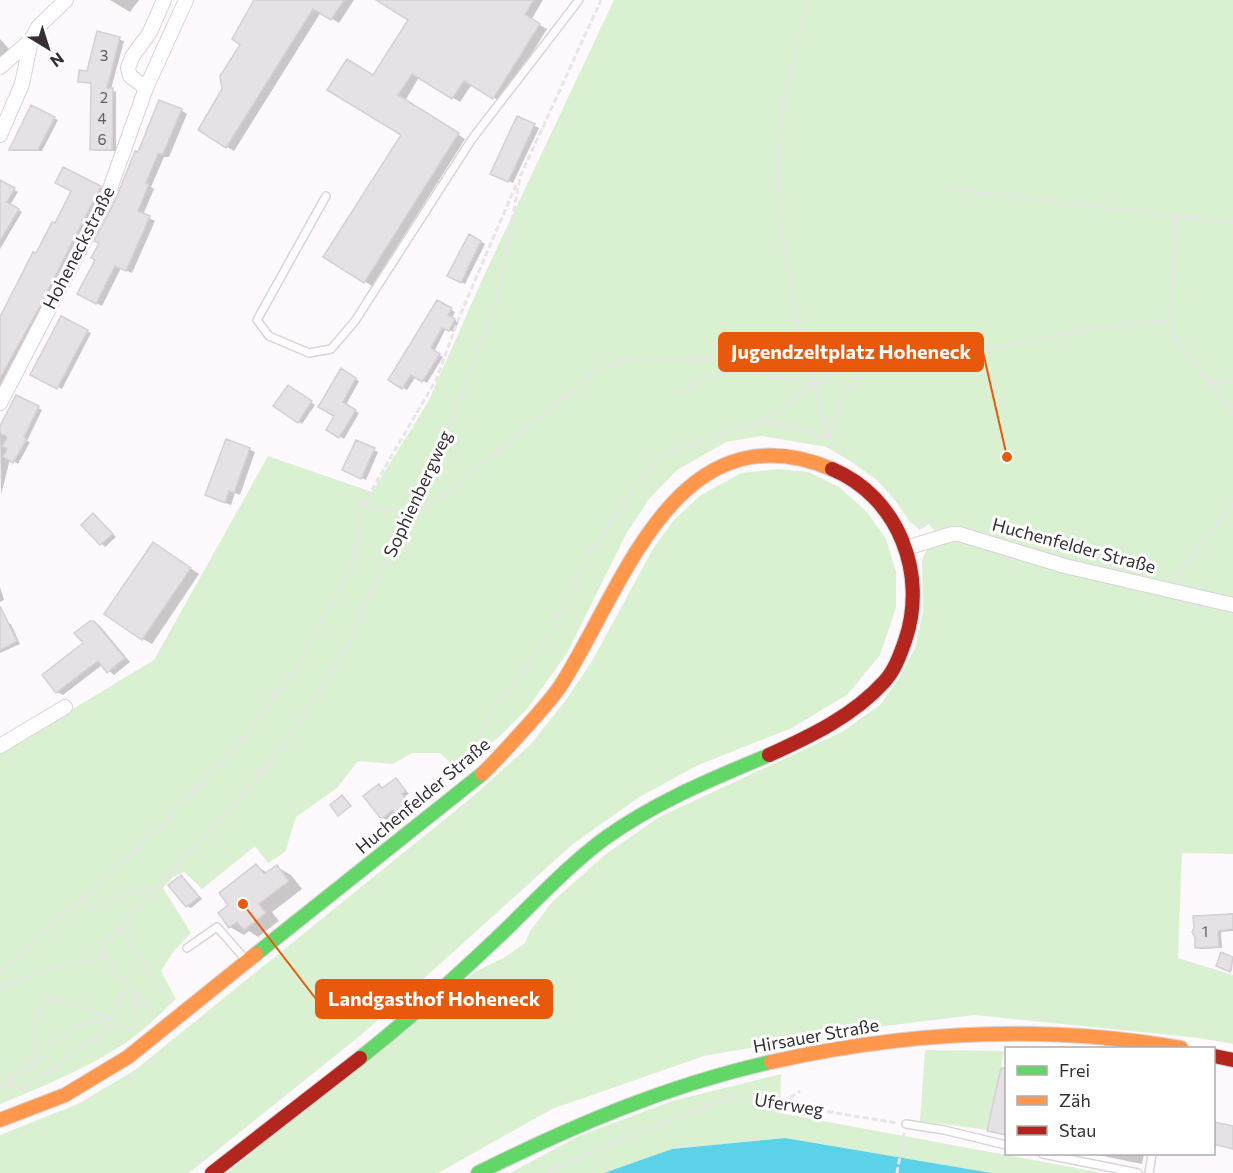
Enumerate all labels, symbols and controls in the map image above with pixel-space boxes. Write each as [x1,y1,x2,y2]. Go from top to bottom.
north arrow [18,18,78,78]
house number: 3 [100,46,108,64]
text: N [47,49,68,71]
house number: 2 [100,88,108,106]
house number: 4 [98,109,107,127]
house number: 6 [97,130,107,148]
street label: Hoheneckstraße [38,182,119,313]
callout: Jugendzeltplatz Hoheneck [719,333,983,371]
text: Jugendzeltplatz Hoheneck [731,339,971,363]
street label: Sophienbergweg [378,427,456,560]
street label: Huchenfelder Straße [990,513,1158,577]
street label: Huchenfelder Straße [351,733,494,858]
house number: 1 [1202,922,1208,940]
callout: Landgasthof Hoheneck [316,980,552,1018]
text: Landgasthof Hoheneck [328,986,541,1010]
street label: Hirsauer Straße [751,1013,880,1057]
legend [1005,1047,1215,1155]
text: Frei [1059,1059,1090,1081]
street label: Uferweg [753,1088,826,1120]
text: Zäh [1059,1089,1091,1111]
text: Stau [1059,1119,1096,1141]

